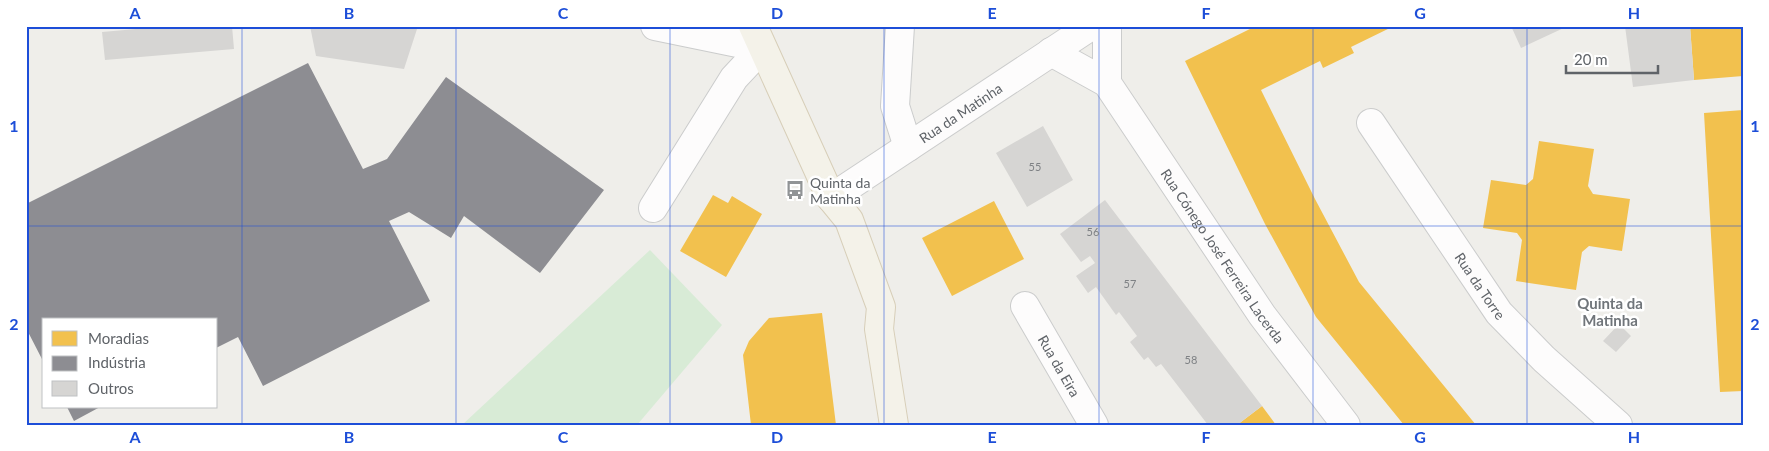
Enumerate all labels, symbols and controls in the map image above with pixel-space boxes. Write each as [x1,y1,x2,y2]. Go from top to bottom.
text: A [128,3,141,22]
text: B [344,3,354,22]
text: C [558,3,569,22]
text: D [771,3,783,22]
text: E [987,3,997,22]
text: F [1201,3,1211,22]
text: G [1414,3,1426,22]
text: H [1628,3,1640,22]
scale bar [1566,42,1659,74]
text: 20 m [1574,50,1608,68]
street label: Rua da Matinha [915,79,1005,146]
text: 1 [9,116,19,135]
text: 1 [1750,116,1760,135]
house number: 55 [1029,160,1041,173]
street label: Rua Cónego José Ferreira Lacerda [1158,165,1288,346]
place label: Quinta da Matinha [810,174,870,207]
bus stop icon: Quinta da Matinha [784,179,806,201]
house number: 56 [1087,225,1099,238]
street label: Rua da Torre [1452,249,1509,323]
house number: 57 [1124,277,1136,290]
district label: Quinta da Matinha [1577,294,1643,329]
text: 2 [9,314,19,333]
text: 2 [1750,314,1760,333]
legend [42,318,218,408]
text: Moradias [88,329,149,347]
street label: Rua da Eira [1035,332,1084,400]
text: Indústria [88,353,146,371]
house number: 58 [1185,353,1197,366]
text: Outros [88,379,134,397]
text: A [128,427,141,446]
text: B [344,427,354,446]
text: C [558,427,569,446]
text: D [771,427,783,446]
text: E [987,427,997,446]
text: F [1201,427,1211,446]
text: G [1414,427,1426,446]
text: H [1628,427,1640,446]

